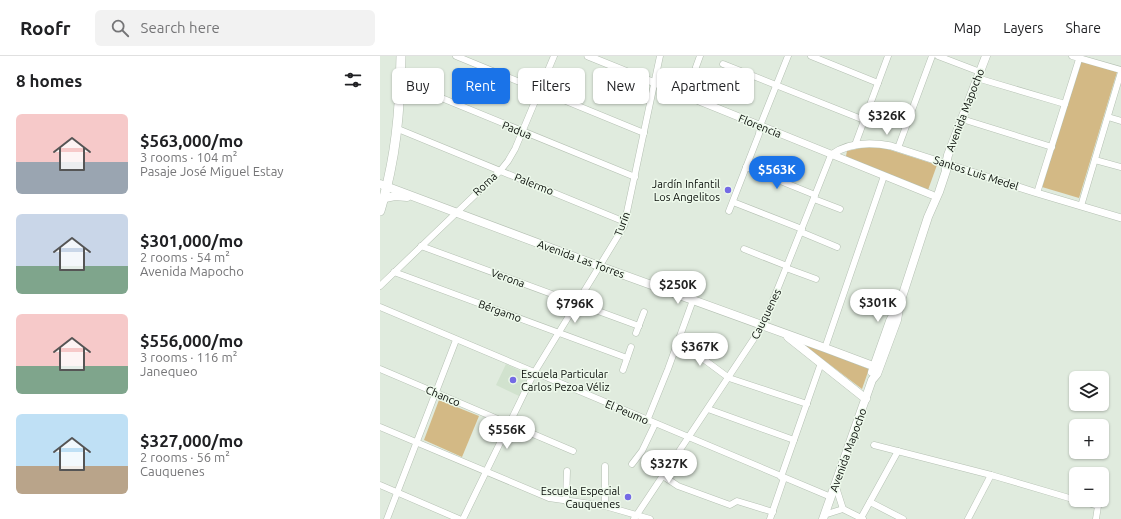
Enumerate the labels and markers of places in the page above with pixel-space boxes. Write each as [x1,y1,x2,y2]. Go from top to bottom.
pin: $326K [859,102,915,136]
pin: $563K [749,156,805,190]
place label: Jardín Infantil Los Angelitos [652,178,720,203]
marker: Jardín Infantil Los Angelitos [723,185,733,195]
pin: $250K [650,271,706,305]
pin: $301K [850,289,906,323]
pin: $796K [547,290,603,324]
pin: $367K [672,333,728,367]
place label: Escuela Particular Carlos Pezoa Véliz [521,368,609,393]
marker: Escuela Particular Carlos Pezoa Véliz [508,375,518,385]
pin: $556K [479,416,535,450]
pin: $327K [641,450,697,484]
place label: Escuela Especial Cauquenes [541,485,620,510]
marker: Escuela Especial Cauquenes [623,492,633,502]

